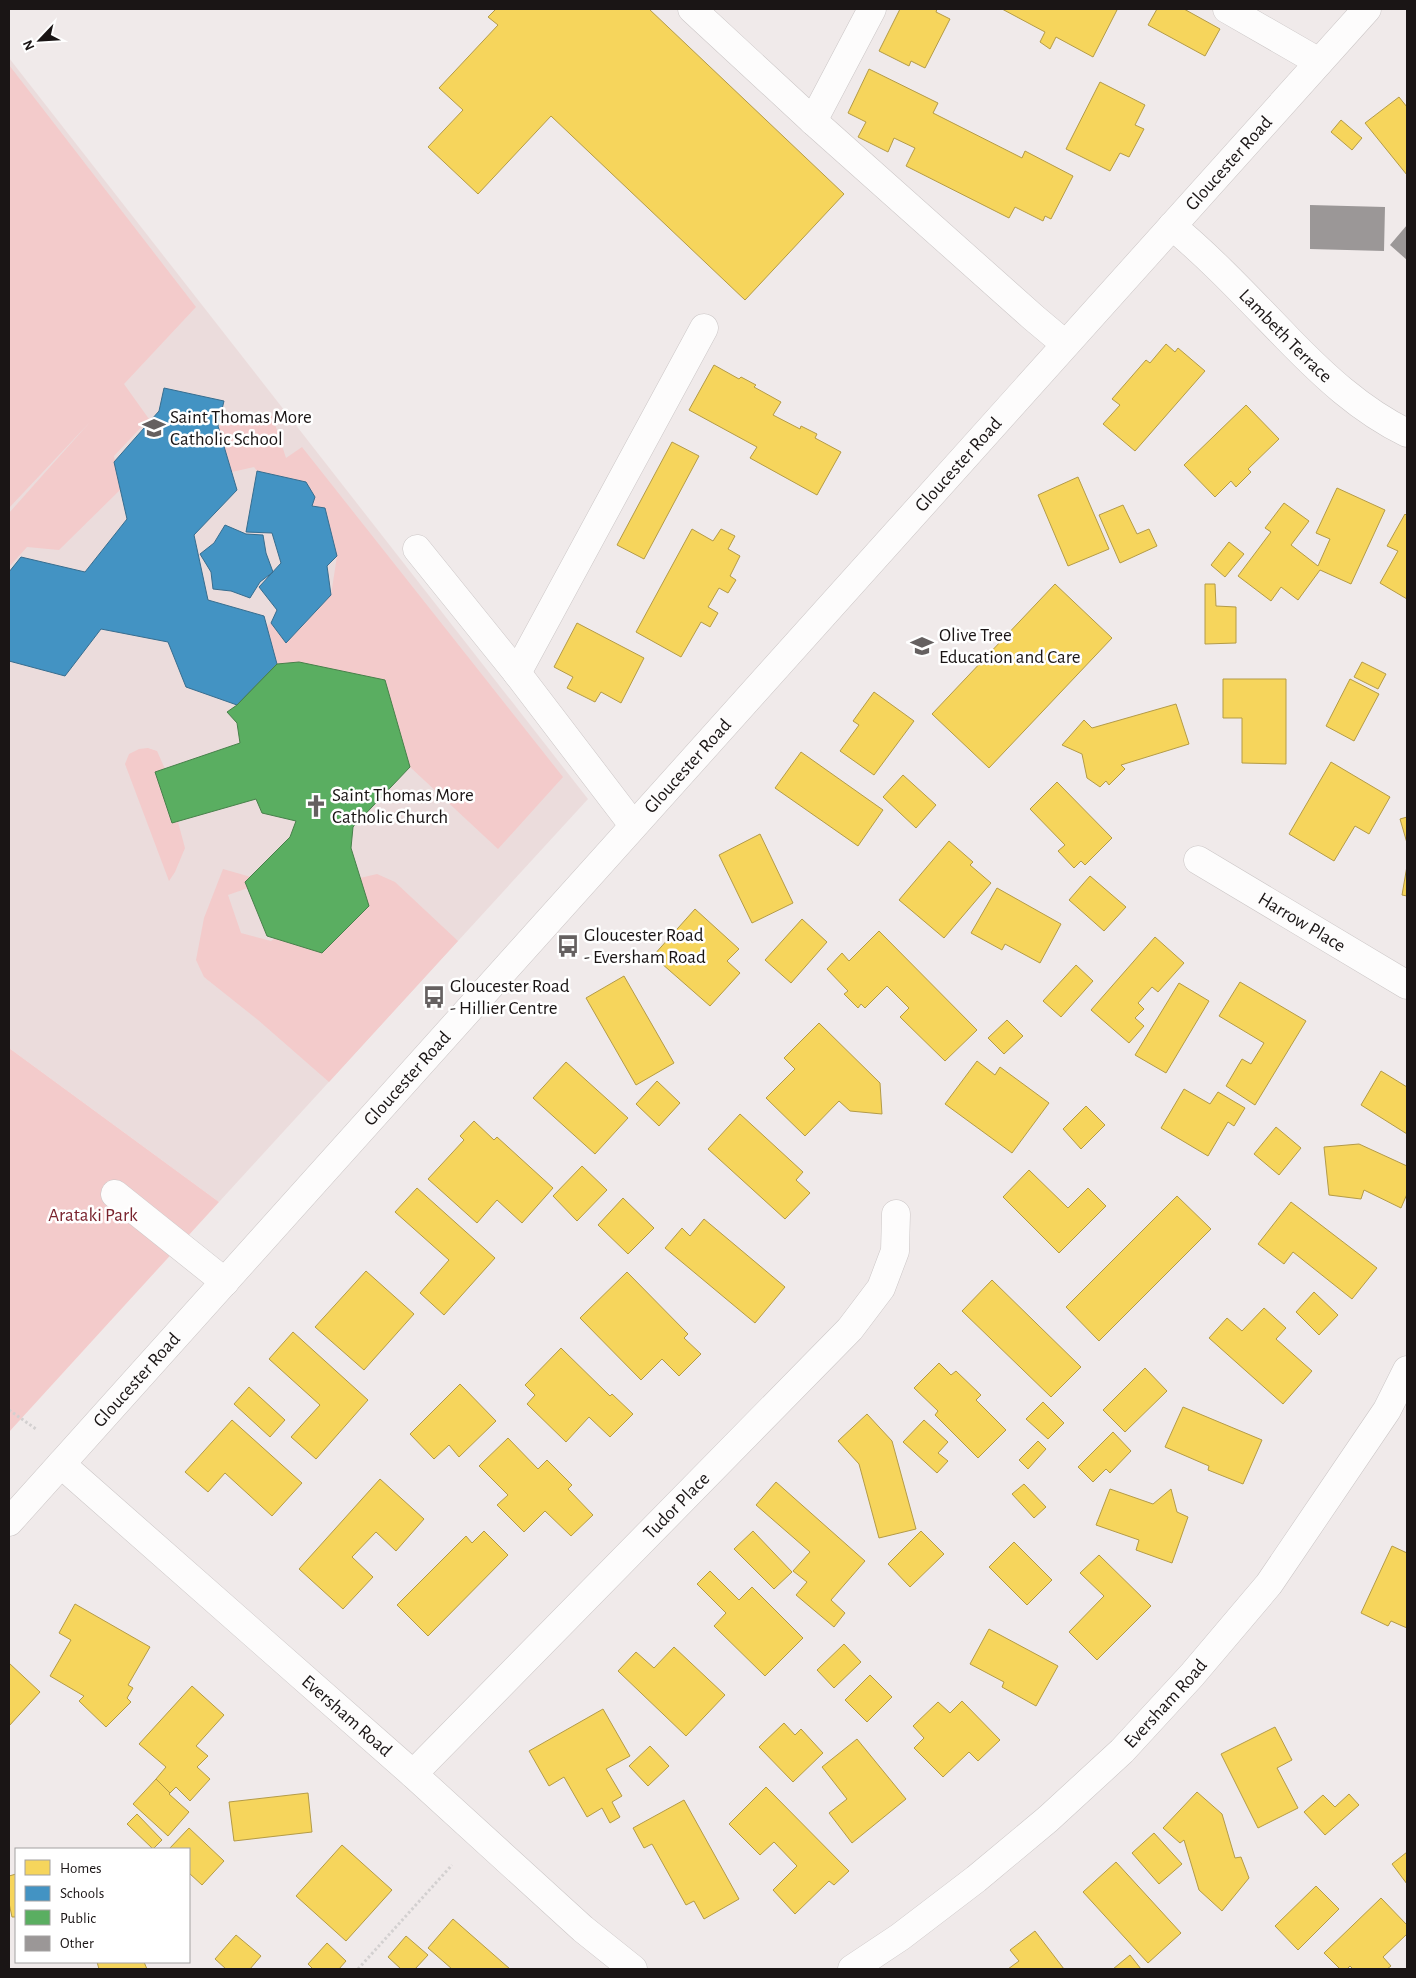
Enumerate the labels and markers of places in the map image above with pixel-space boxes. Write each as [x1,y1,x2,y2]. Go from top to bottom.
place label: Saint Thomas More Catholic School [170,408,312,449]
school or university icon: Saint Thomas More Catholic School [141,415,167,441]
place label: Olive Tree Education and Care [939,626,1081,667]
school or university icon: Olive Tree Education and Care [909,633,935,659]
place label: Saint Thomas More Catholic Church [332,786,474,827]
church icon: Saint Thomas More Catholic Church [303,793,329,819]
place label: Gloucester Road - Eversham Road [584,926,706,967]
bus stop icon: Gloucester Road - Eversham Road [555,933,581,959]
place label: Gloucester Road - Hillier Centre [450,977,570,1018]
bus stop icon: Gloucester Road - Hillier Centre [421,984,447,1010]

